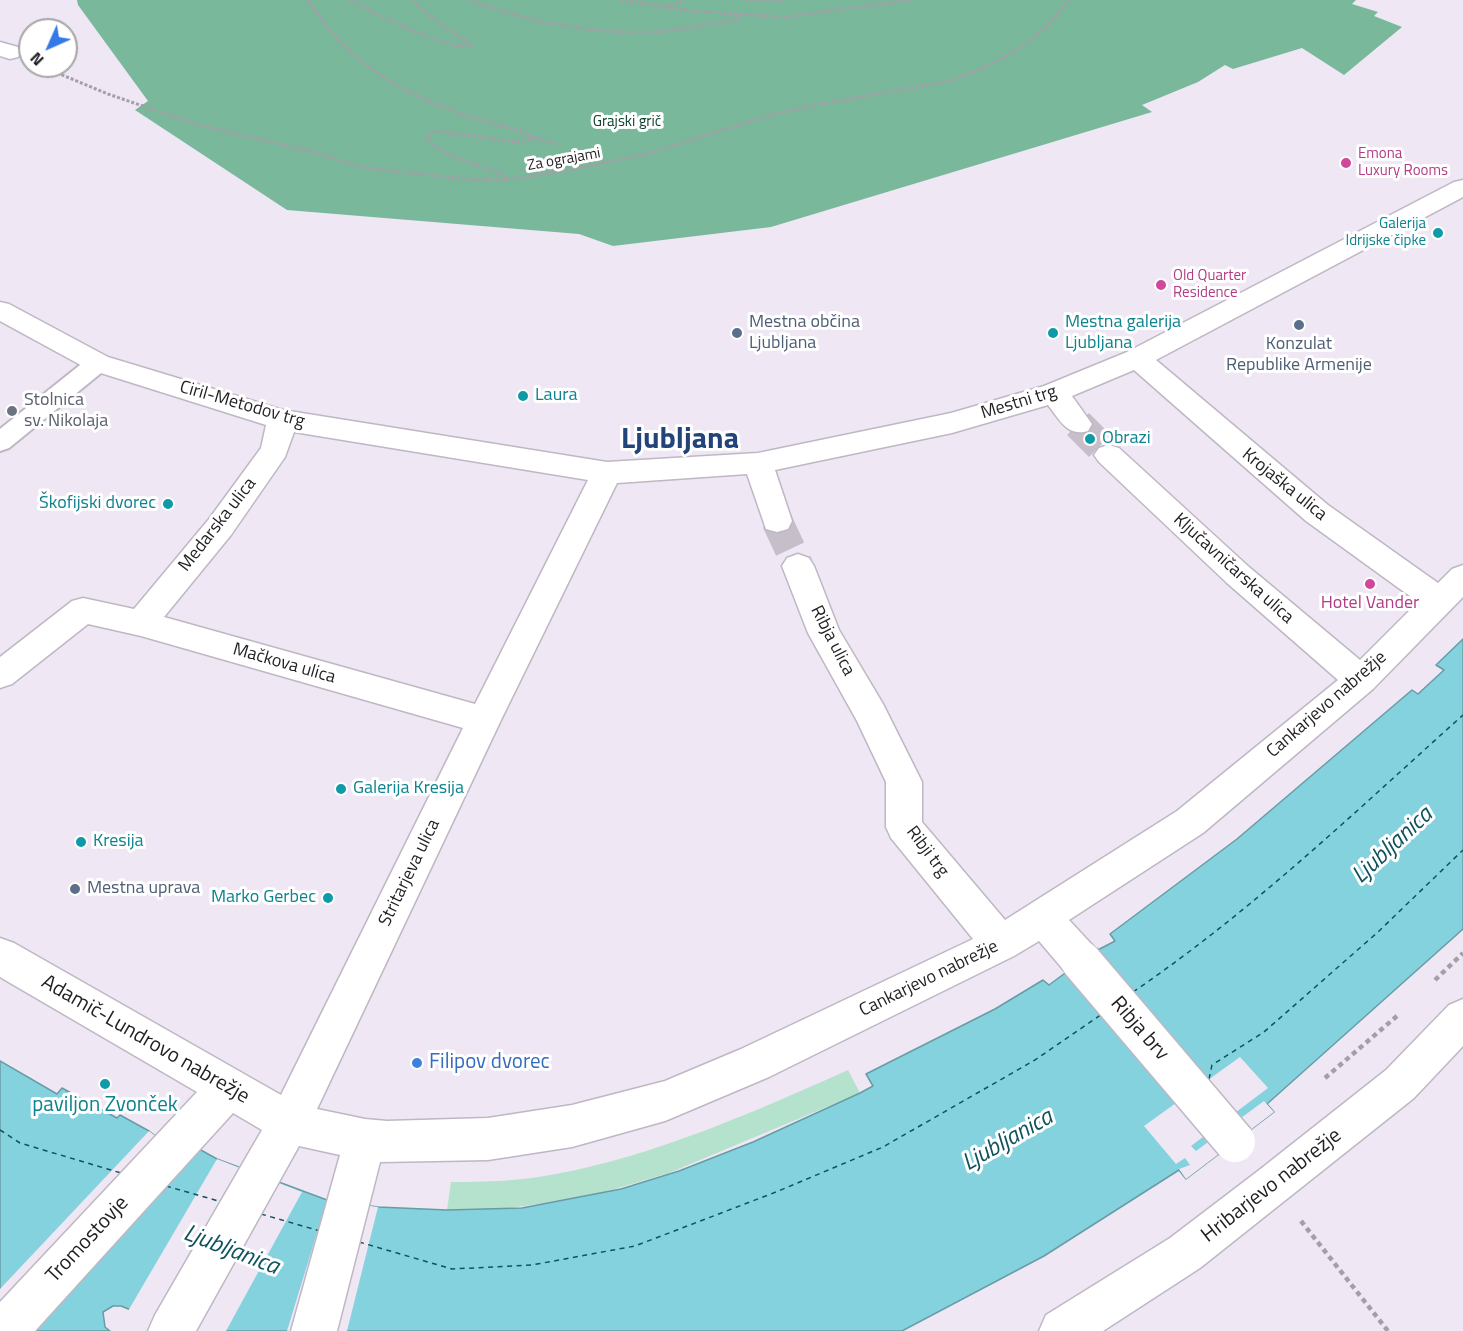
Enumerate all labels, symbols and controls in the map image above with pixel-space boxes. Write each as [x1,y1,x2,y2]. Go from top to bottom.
north arrow [18,18,78,78]
text: N [24,47,49,72]
park label: Grajski grič [593,113,661,131]
street label: Za ograjami [526,145,602,175]
place label: Emona Luxury Rooms [1358,145,1448,180]
marker: Emona Luxury Rooms [1339,156,1353,170]
place label: Galerija Idrijske čipke [1346,215,1426,250]
marker: Galerija Idrijske čipke [1431,226,1445,240]
place label: Old Quarter Residence [1173,267,1246,302]
marker: Old Quarter Residence [1154,278,1168,292]
place label: Mestna občina Ljubljana [749,312,860,354]
place label: Mestna galerija Ljubljana [1065,312,1181,354]
marker: Konzulat Republike Armenije [1292,318,1306,332]
marker: Mestna občina Ljubljana [730,326,744,340]
marker: Mestna galerija Ljubljana [1046,326,1060,340]
place label: Konzulat Republike Armenije [1226,334,1372,376]
street label: Ciril-Metodov trg [177,377,307,433]
street label: Mestni trg [979,381,1059,425]
place label: Laura [535,385,577,407]
marker: Laura [516,389,530,403]
place label: Stolnica sv. Nikolaja [24,390,108,432]
marker: Stolnica sv. Nikolaja [5,404,19,418]
district label: Ljubljana [621,423,739,459]
place label: Obrazi [1102,428,1151,450]
marker: Obrazi [1083,432,1097,446]
street label: Krojaška ulica [1237,444,1331,526]
street label: Medarska ulica [175,474,261,576]
place label: Škofijski dvorec [39,493,156,515]
marker: Škofijski dvorec [161,497,175,511]
street label: Ključavničarska ulica [1168,509,1298,629]
marker: Hotel Vander [1363,577,1377,591]
place label: Hotel Vander [1321,593,1419,615]
street label: Ribja ulica [805,602,859,680]
street label: Mačkova ulica [230,639,338,689]
street label: Cankarjevo nabrežje [1263,647,1391,763]
place label: Galerija Kresija [353,778,464,800]
marker: Galerija Kresija [334,782,348,796]
water label: Ljubljanica [1347,801,1439,891]
street label: Stritarjeva ulica [375,816,445,930]
street label: Ribji trg [901,822,953,882]
place label: Kresija [93,831,144,853]
marker: Kresija [74,835,88,849]
place label: Mestna uprava [87,878,200,900]
marker: Mestna uprava [68,882,82,896]
place label: Marko Gerbec [211,887,316,909]
marker: Marko Gerbec [321,891,335,905]
street label: Cankarjevo nabrežje [856,936,1002,1022]
street label: Adamič-Lundrovo nabrežje [37,970,253,1110]
street label: Ribja brv [1104,992,1174,1066]
place label: Filipov dvorec [429,1050,550,1076]
marker: Filipov dvorec [410,1056,424,1070]
marker: paviljon Zvonček [98,1077,112,1091]
place label: paviljon Zvonček [32,1093,178,1119]
water label: Ljubljanica [958,1104,1058,1178]
street label: Hribarjevo nabrežje [1197,1123,1347,1249]
street label: Tromostovje [41,1191,135,1289]
water label: Ljubljanica [179,1220,283,1282]

